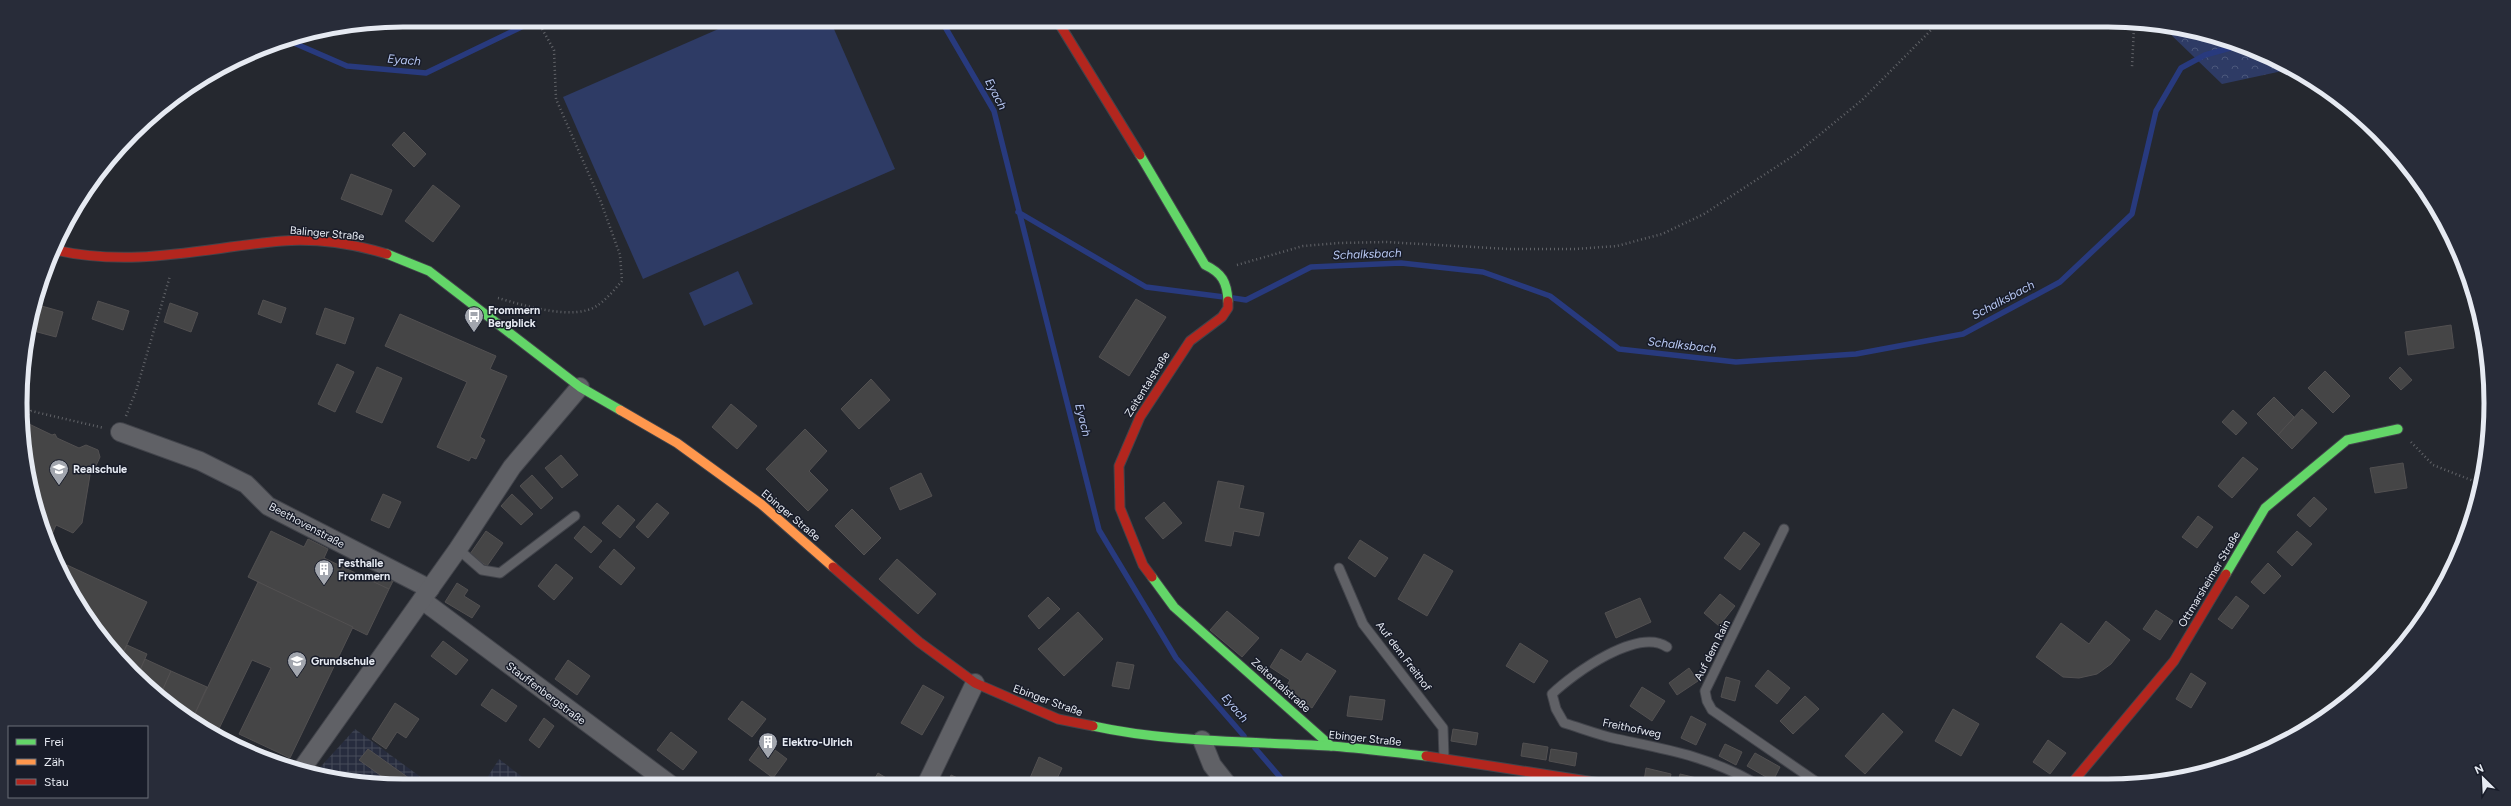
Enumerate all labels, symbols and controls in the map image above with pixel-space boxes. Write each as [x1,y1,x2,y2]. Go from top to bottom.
water label: Eyach [387,52,422,68]
water label: Eyach [982,76,1010,112]
street label: Balinger Straße [289,224,365,243]
water label: Schalksbach [1332,246,1402,262]
water label: Schalksbach [1969,277,2037,322]
place label: Frommern Bergblick [488,304,540,330]
bus stop icon: Frommern Bergblick [463,305,485,333]
water label: Schalksbach [1647,334,1717,356]
street label: Zeitentalstraße [1122,349,1173,419]
water label: Eyach [1072,402,1094,438]
school or university icon: Realschule [48,458,70,486]
place label: Realschule [73,463,127,476]
street label: Ebinger Straße [759,487,823,544]
street label: Beethovenstraße [267,500,347,551]
street label: Ottmarsheimer Straße [2176,529,2243,630]
place label: Festhalle Frommern [338,557,390,583]
building icon: Festhalle Frommern [313,558,335,586]
street label: Auf dem Rain [1692,618,1733,683]
street label: Auf dem Freithof [1373,619,1435,694]
school or university icon: Grundschule [286,650,308,678]
place label: Grundschule [311,655,375,668]
street label: Zeitentalstraße [1248,655,1313,715]
street label: Stauffenbergstraße [503,659,588,728]
street label: Ebinger Straße [1011,682,1084,719]
water label: Eyach [1219,691,1251,725]
street label: Freithofweg [1601,716,1663,741]
legend [8,726,148,798]
street label: Ebinger Straße [1328,728,1402,749]
building icon: Elektro-Ulrich [757,731,779,759]
text: Frei [44,735,64,749]
place label: Elektro-Ulrich [782,736,852,749]
text: Zäh [44,755,65,769]
north arrow [2463,758,2503,798]
text: N [2473,762,2486,777]
text: Stau [44,775,69,789]

